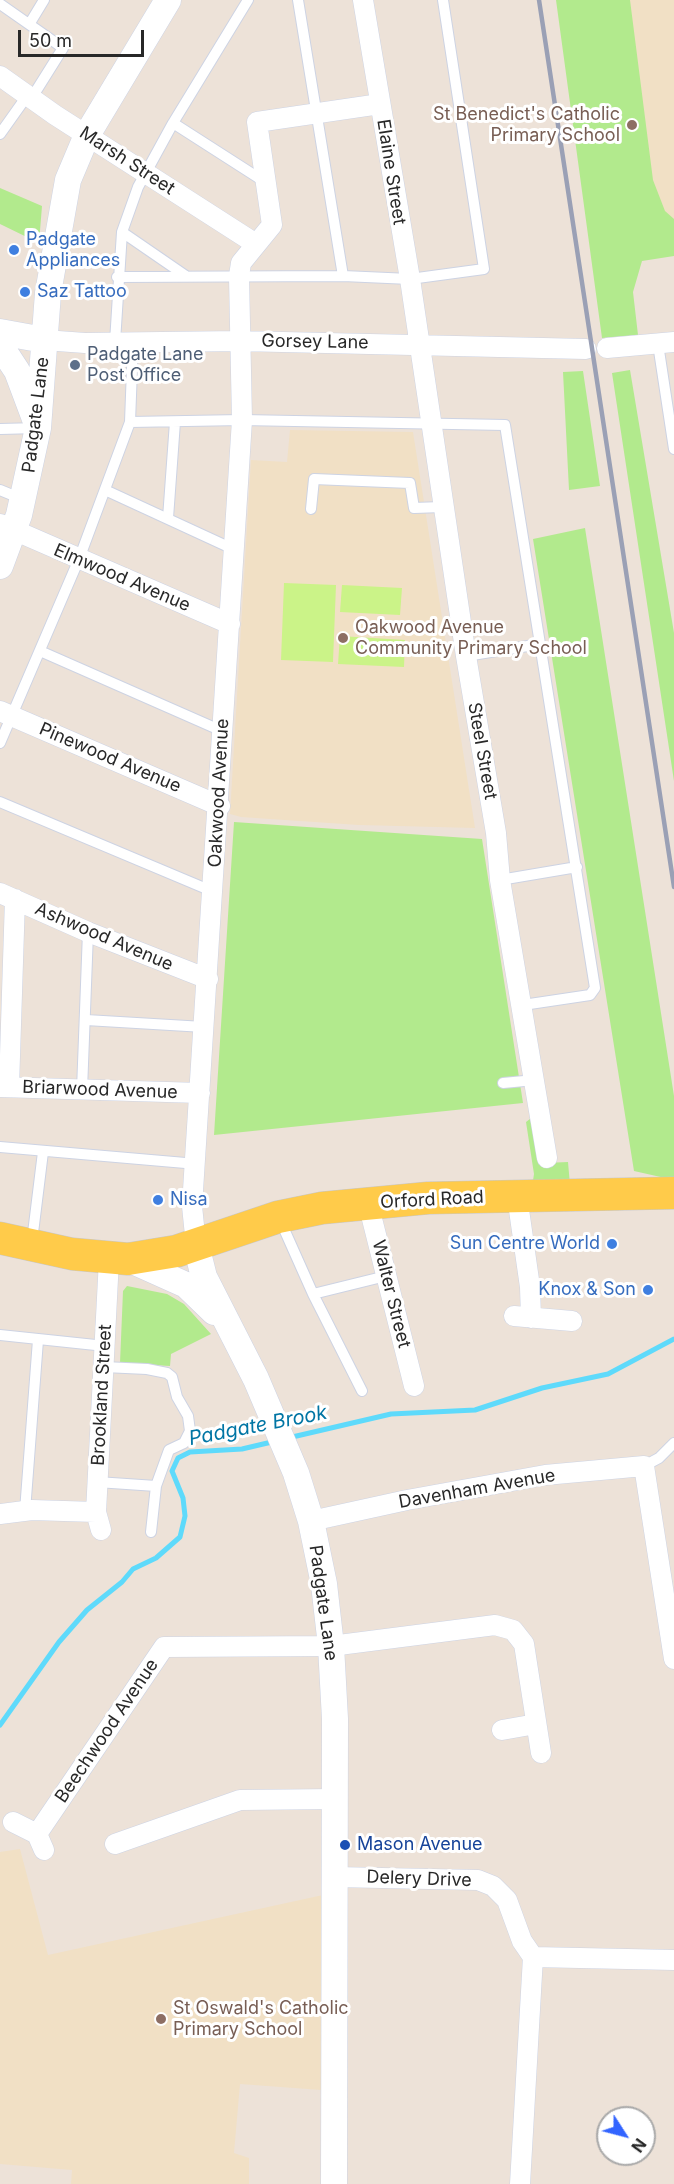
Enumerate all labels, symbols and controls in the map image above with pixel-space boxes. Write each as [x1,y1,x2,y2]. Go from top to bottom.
scale bar [21,18,147,56]
text: 50 m [29,30,72,51]
place label: St Benedict's Catholic Primary School [433,104,620,146]
street label: Elaine Street [372,118,410,226]
marker: St Benedict's Catholic Primary School [625,118,639,132]
street label: Marsh Street [75,122,179,200]
place label: Padgate Appliances [26,229,120,272]
marker: Padgate Appliances [7,243,21,257]
place label: Saz Tattoo [37,281,127,303]
marker: Saz Tattoo [18,285,32,299]
street label: Gorsey Lane [261,330,369,354]
place label: Padgate Lane Post Office [87,344,203,386]
street label: Padgate Lane [18,356,54,474]
marker: Padgate Lane Post Office [68,358,82,372]
street label: Elmwood Avenue [50,539,194,617]
place label: Oakwood Avenue Community Primary School [355,617,587,660]
marker: Oakwood Avenue Community Primary School [336,631,350,645]
street label: Steel Street [463,701,501,801]
street label: Pinewood Avenue [36,718,184,798]
street label: Oakwood Avenue [204,718,234,868]
street label: Ashwood Avenue [32,898,176,976]
street label: Briarwood Avenue [22,1076,178,1104]
street label: Orford Road [380,1187,484,1213]
place label: Nisa [170,1189,208,1211]
marker: Nisa [151,1193,165,1207]
place label: Sun Centre World [450,1233,600,1255]
marker: Sun Centre World [605,1237,619,1251]
street label: Walter Street [367,1238,415,1350]
place label: Knox & Son [538,1279,636,1301]
marker: Knox & Son [641,1283,655,1297]
street label: Brookland Street [88,1324,116,1466]
water label: Padgate Brook [187,1401,329,1451]
street label: Davenham Avenue [397,1465,557,1513]
street label: Padgate Lane [304,1544,342,1662]
street label: Beechwood Avenue [51,1655,163,1807]
place label: Mason Avenue [357,1834,483,1856]
marker: Mason Avenue [338,1838,352,1852]
street label: Delery Drive [366,1866,472,1892]
place label: St Oswald's Catholic Primary School [173,1998,349,2040]
marker: St Oswald's Catholic Primary School [154,2012,168,2026]
north arrow [596,2106,656,2166]
text: N [627,2135,651,2156]

